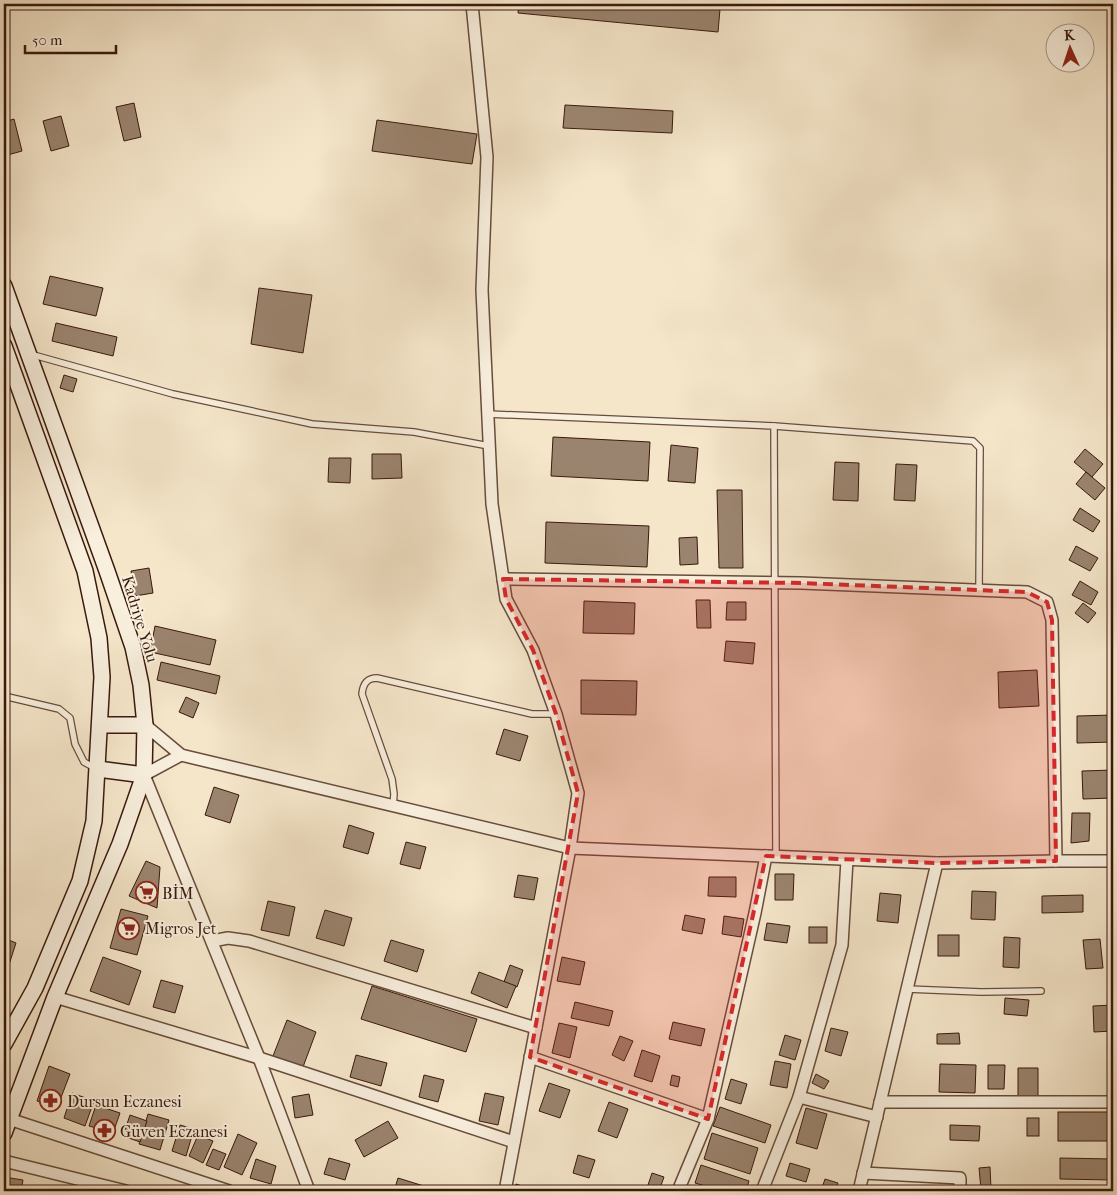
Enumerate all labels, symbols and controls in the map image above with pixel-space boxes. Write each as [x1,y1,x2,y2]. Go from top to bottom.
scale bar [25,22,116,54]
north arrow [1044,22,1094,72]
text: K [1064,27,1076,44]
text: 50 m [32,31,63,49]
street label: Kadriye Yolu [118,573,162,665]
supermarket icon: BİM [134,881,158,905]
place label: BİM [162,884,194,903]
supermarket icon: Migros Jet [117,916,141,940]
place label: Migros Jet [145,919,217,938]
pharmacy icon: Dursun Eczanesi [39,1089,63,1113]
place label: Dursun Eczanesi [67,1092,182,1111]
pharmacy icon: Güven Eczanesi [92,1119,116,1143]
place label: Güven Eczanesi [120,1122,228,1141]

